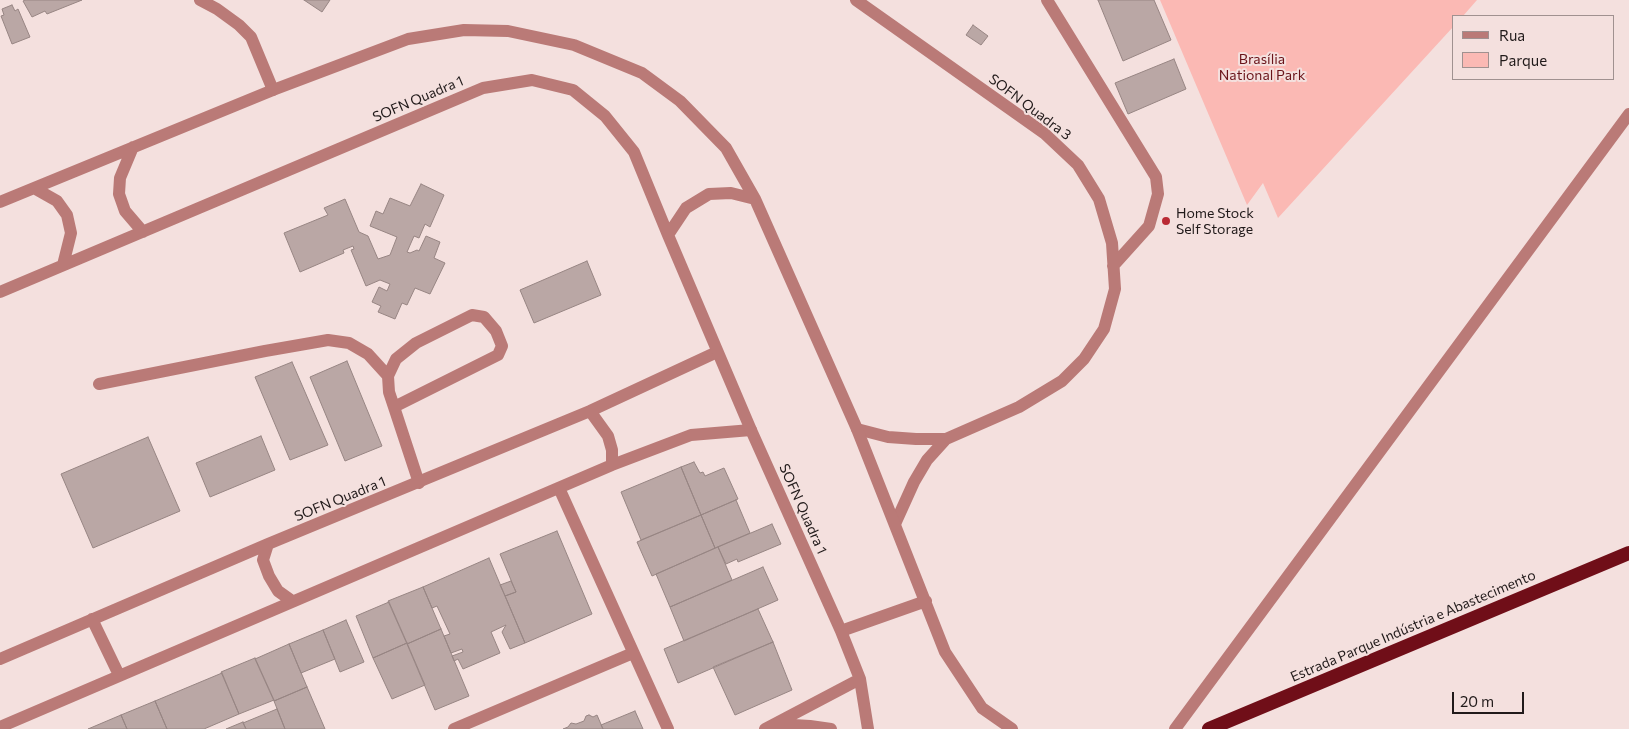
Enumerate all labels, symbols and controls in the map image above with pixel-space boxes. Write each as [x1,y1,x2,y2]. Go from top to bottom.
legend [1452,15,1614,80]
text: Rua [1499,26,1525,44]
park label: Brasília National Park [1219,51,1305,84]
text: Parque [1499,51,1547,69]
street label: SOFN Quadra 3 [985,70,1075,144]
street label: SOFN Quadra 1 [370,72,466,126]
place label: Home Stock Self Storage [1176,205,1254,238]
marker: Home Stock Self Storage [1160,215,1172,227]
street label: SOFN Quadra 1 [776,461,830,557]
street label: SOFN Quadra 1 [292,473,388,525]
street label: Estrada Parque Indústria e Abastecimento [1288,567,1538,685]
scale bar [1454,682,1526,714]
text: 20 m [1460,692,1494,710]

